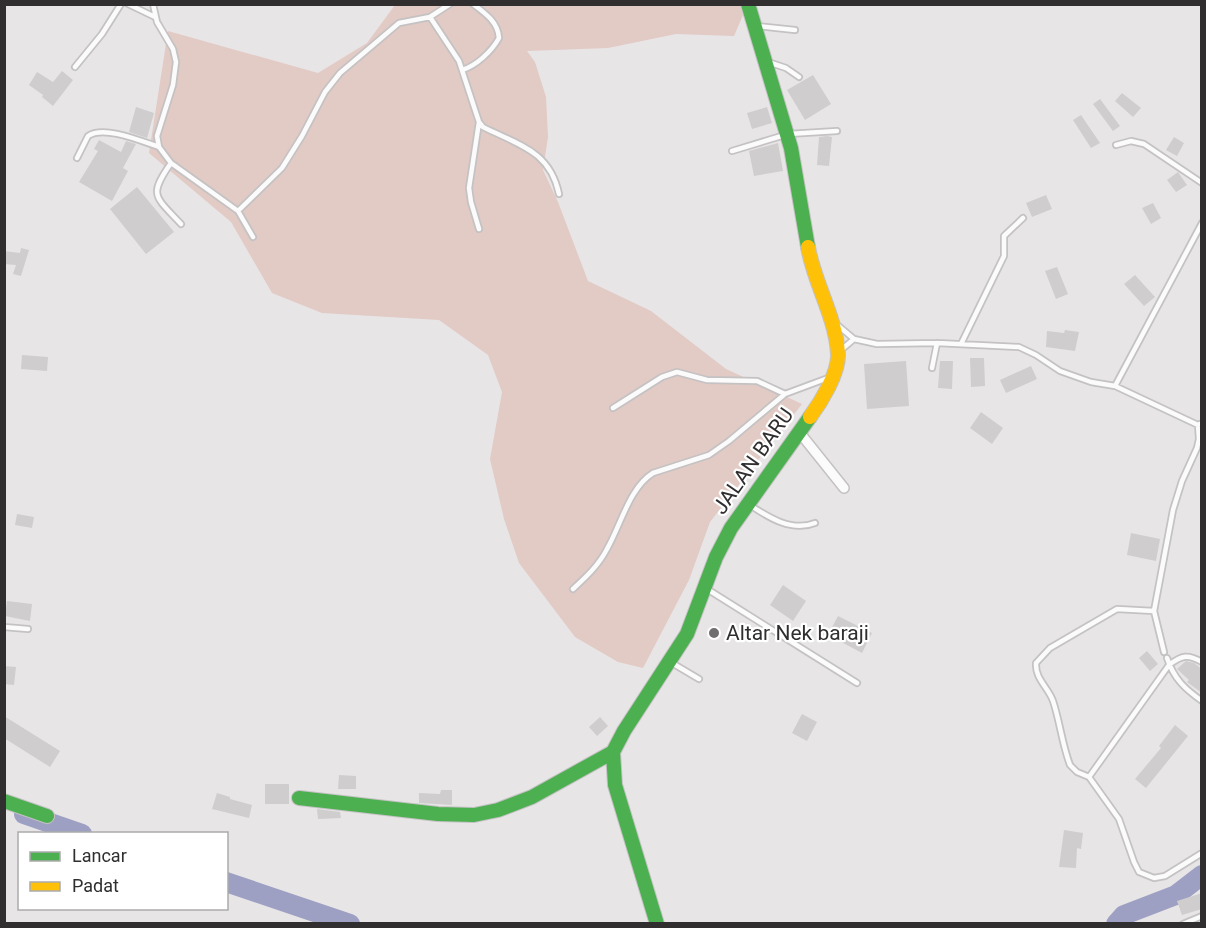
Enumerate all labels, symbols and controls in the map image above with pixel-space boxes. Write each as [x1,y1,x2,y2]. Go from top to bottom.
street label: JALAN BARU [708,403,798,519]
place label: Altar Nek baraji [726,621,869,645]
marker: Altar Nek baraji [707,626,721,640]
legend [18,832,228,910]
text: Lancar [72,845,127,866]
text: Padat [72,875,119,896]

